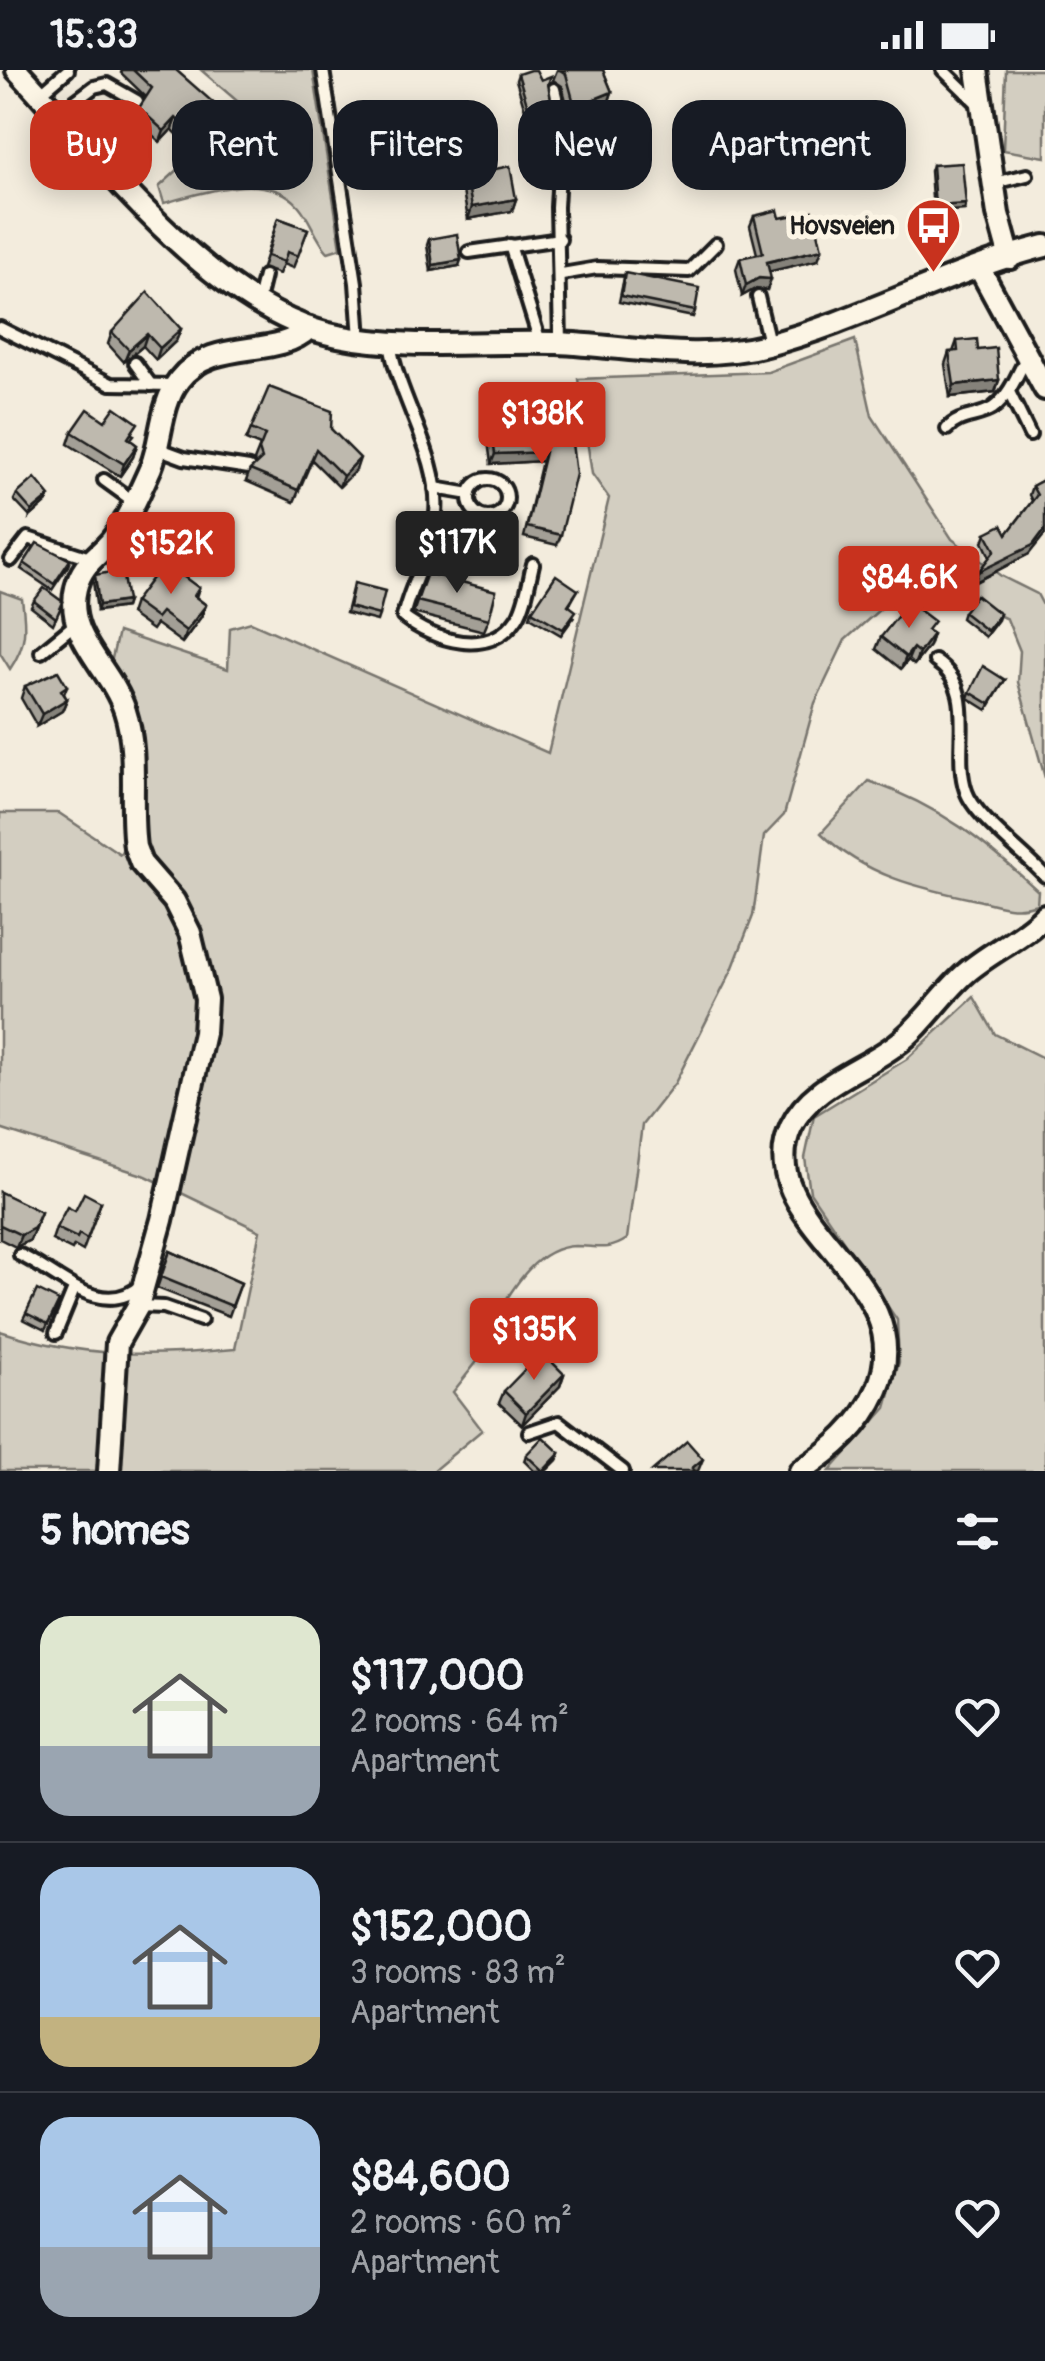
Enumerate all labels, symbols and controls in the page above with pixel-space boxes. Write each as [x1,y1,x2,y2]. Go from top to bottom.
text: 15:33 [50,11,138,59]
chip: Buy [30,100,152,190]
chip: Rent [172,100,313,190]
chip: Filters [333,100,498,190]
chip: New [518,100,652,190]
chip: Apartment [672,100,906,190]
bus stop icon: Hovsveien [904,195,964,274]
place label: Hovsveien [789,211,895,242]
pin: $138K [472,382,612,467]
text: $138K [500,394,584,434]
pin: $117K [387,511,527,596]
pin: $152K [101,512,241,597]
text: $117K [418,523,496,563]
text: $152K [129,524,213,564]
pin: $84.6K [828,546,990,631]
text: $84.6K [861,558,957,598]
pin: $135K [464,1298,604,1383]
text: $135K [492,1310,576,1350]
icon: filters [950,1504,1005,1559]
text: 5 homes [40,1505,190,1557]
text: $117,000 [350,1650,525,1702]
icon: home [120,1656,240,1776]
icon: heart [950,1689,1005,1744]
text: 2 rooms · 64 m² [350,1702,569,1742]
text: Apartment [350,1742,499,1782]
text: $152,000 [350,1901,532,1953]
icon: home [120,1907,240,2027]
icon: heart [950,1940,1005,1995]
text: 3 rooms · 83 m² [350,1953,566,1993]
text: Apartment [350,1993,499,2033]
text: $84,600 [350,2151,511,2203]
icon: home [120,2157,240,2277]
icon: heart [950,2190,1005,2245]
text: 2 rooms · 60 m² [350,2203,572,2243]
text: Apartment [350,2243,499,2283]

